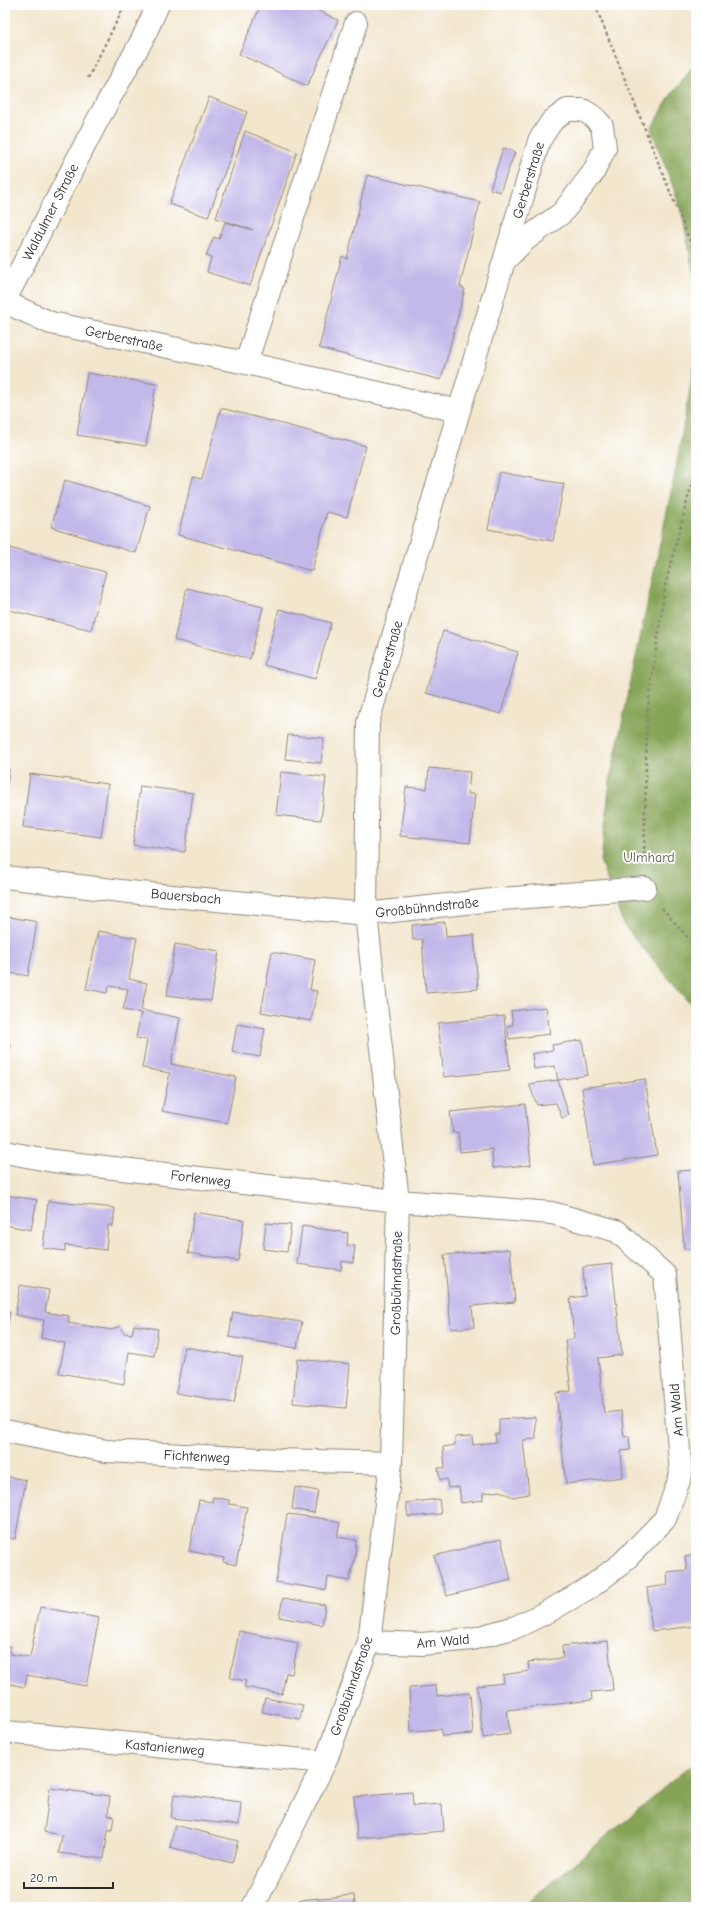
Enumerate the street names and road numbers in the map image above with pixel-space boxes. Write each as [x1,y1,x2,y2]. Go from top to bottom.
street label: Gerberstraße [509,140,548,221]
street label: Waldulmer Straße [19,161,82,264]
street label: Gerberstraße [83,322,164,355]
street label: Gerberstraße [368,619,407,700]
street label: Bauersbach [150,885,222,908]
street label: Großbühndstraße [374,894,480,921]
street label: Forlenweg [170,1166,232,1191]
street label: Großbühndstraße [387,1231,406,1335]
street label: Am Wald [666,1383,687,1437]
street label: Fichtenweg [163,1446,231,1467]
street label: Am Wald [416,1631,470,1652]
street label: Großbühndstraße [326,1634,376,1738]
street label: Kastanienweg [124,1736,206,1759]

